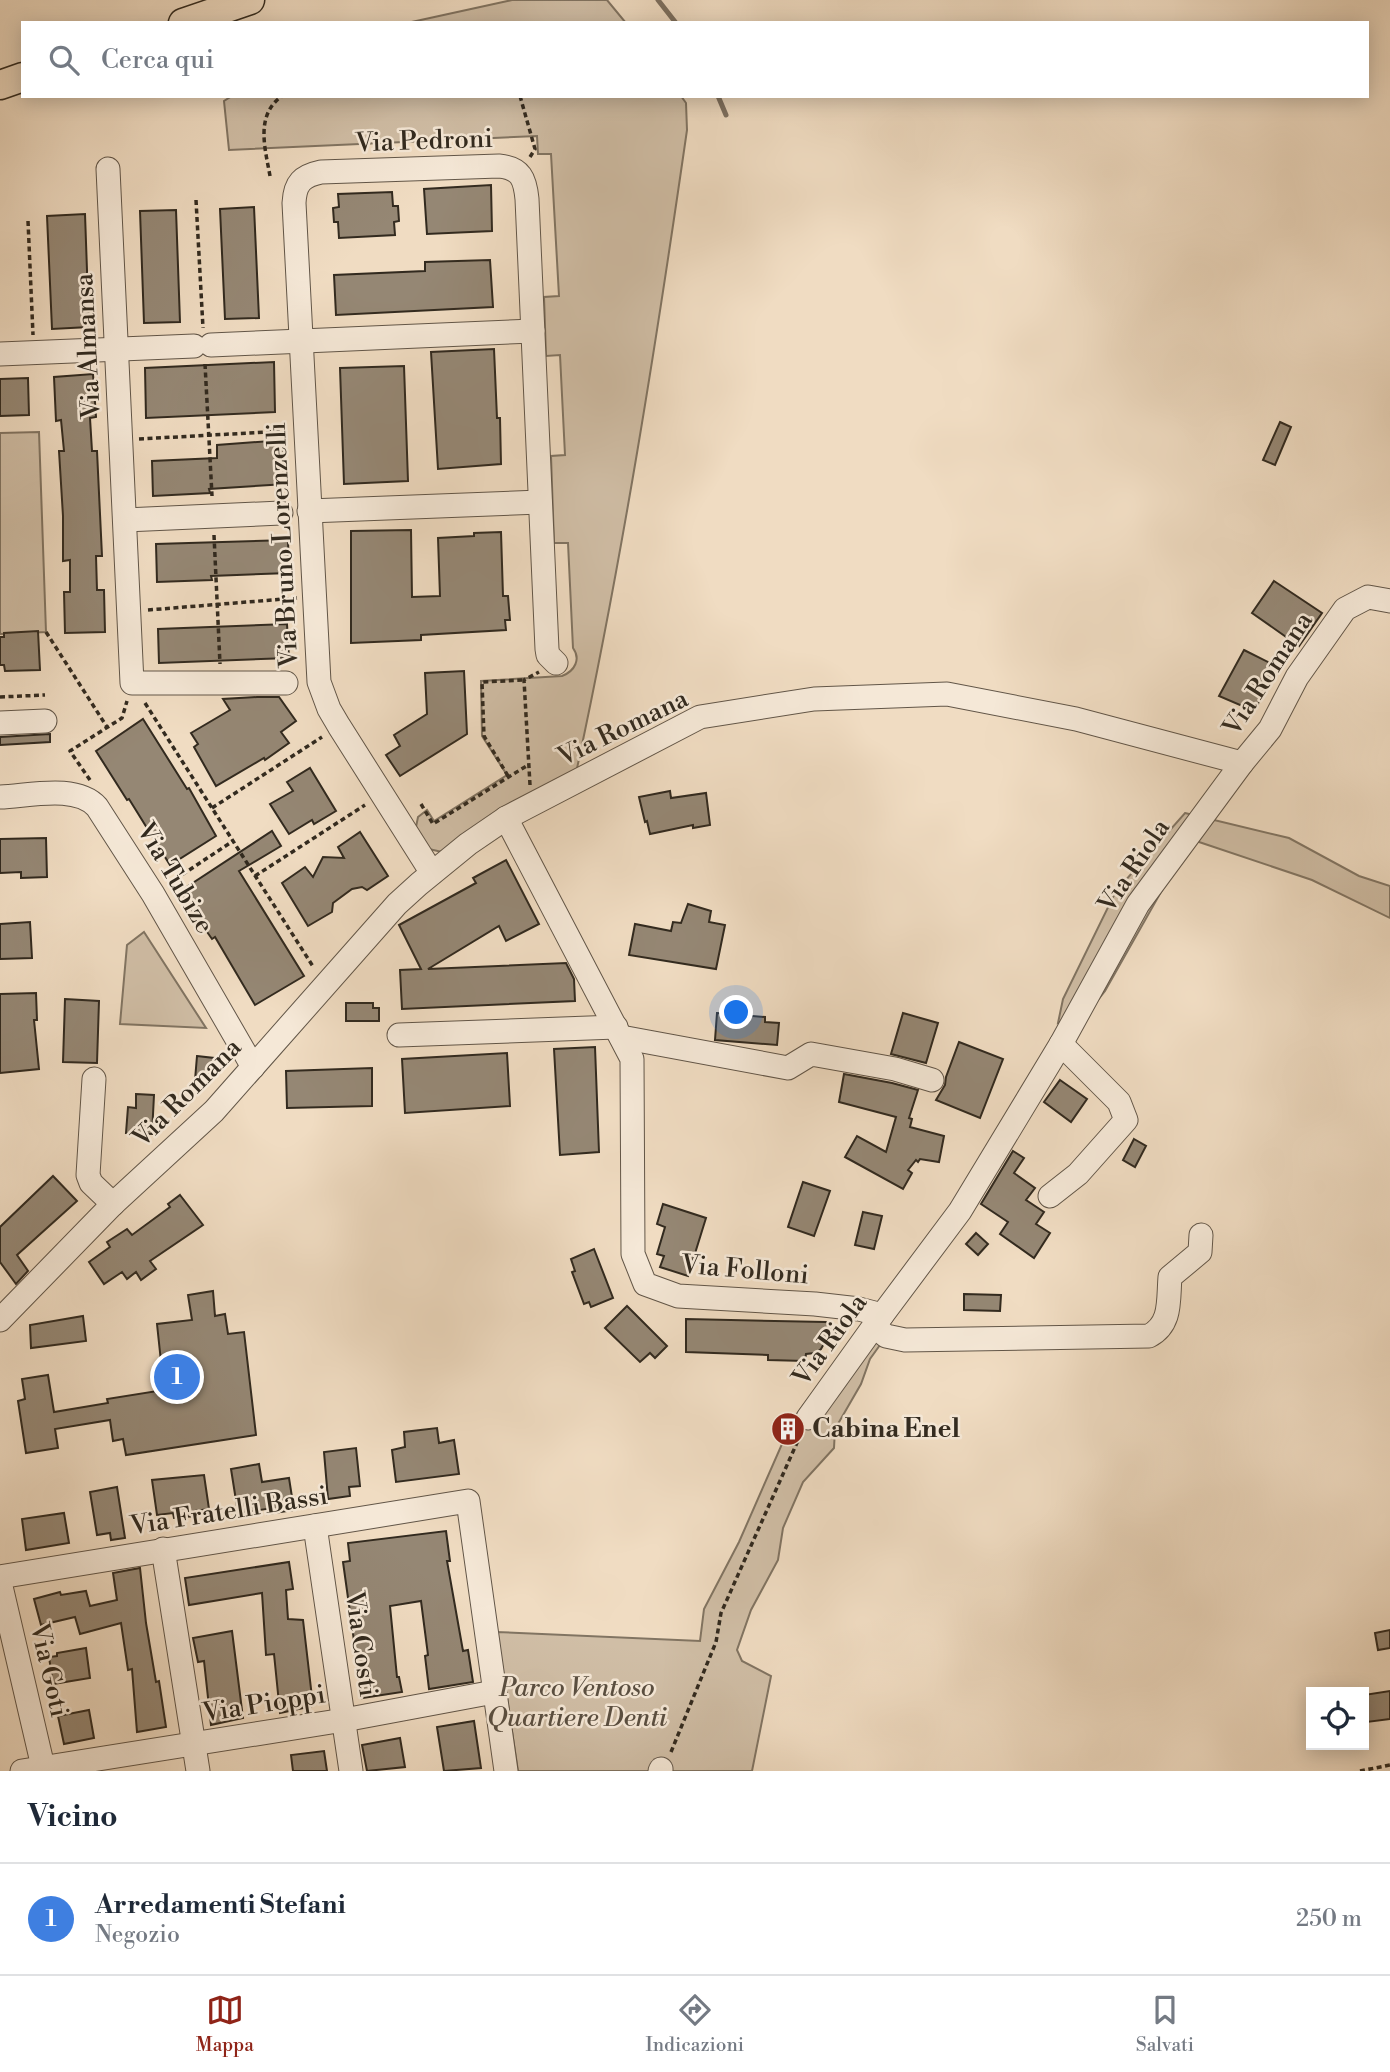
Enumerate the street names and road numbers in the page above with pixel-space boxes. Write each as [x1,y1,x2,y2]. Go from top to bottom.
street label: Via Pedroni [354,123,493,159]
street label: Via Almansa [68,272,108,421]
street label: Via Bruno Lorenzelli [261,421,305,670]
street label: Via Romana [1216,605,1320,743]
street label: Via Romana [552,682,694,774]
street label: Via Riola [1090,812,1177,920]
street label: Via Tubize [129,816,221,939]
street label: Via Romana [125,1031,249,1155]
street label: Via Folloni [679,1248,810,1292]
street label: Via Riola [785,1287,875,1393]
street label: Via Fratelli Bassi [127,1480,330,1543]
street label: Via Costi [338,1588,384,1699]
street label: Via Goti [22,1619,75,1720]
street label: Via Pioppi [199,1679,328,1730]

